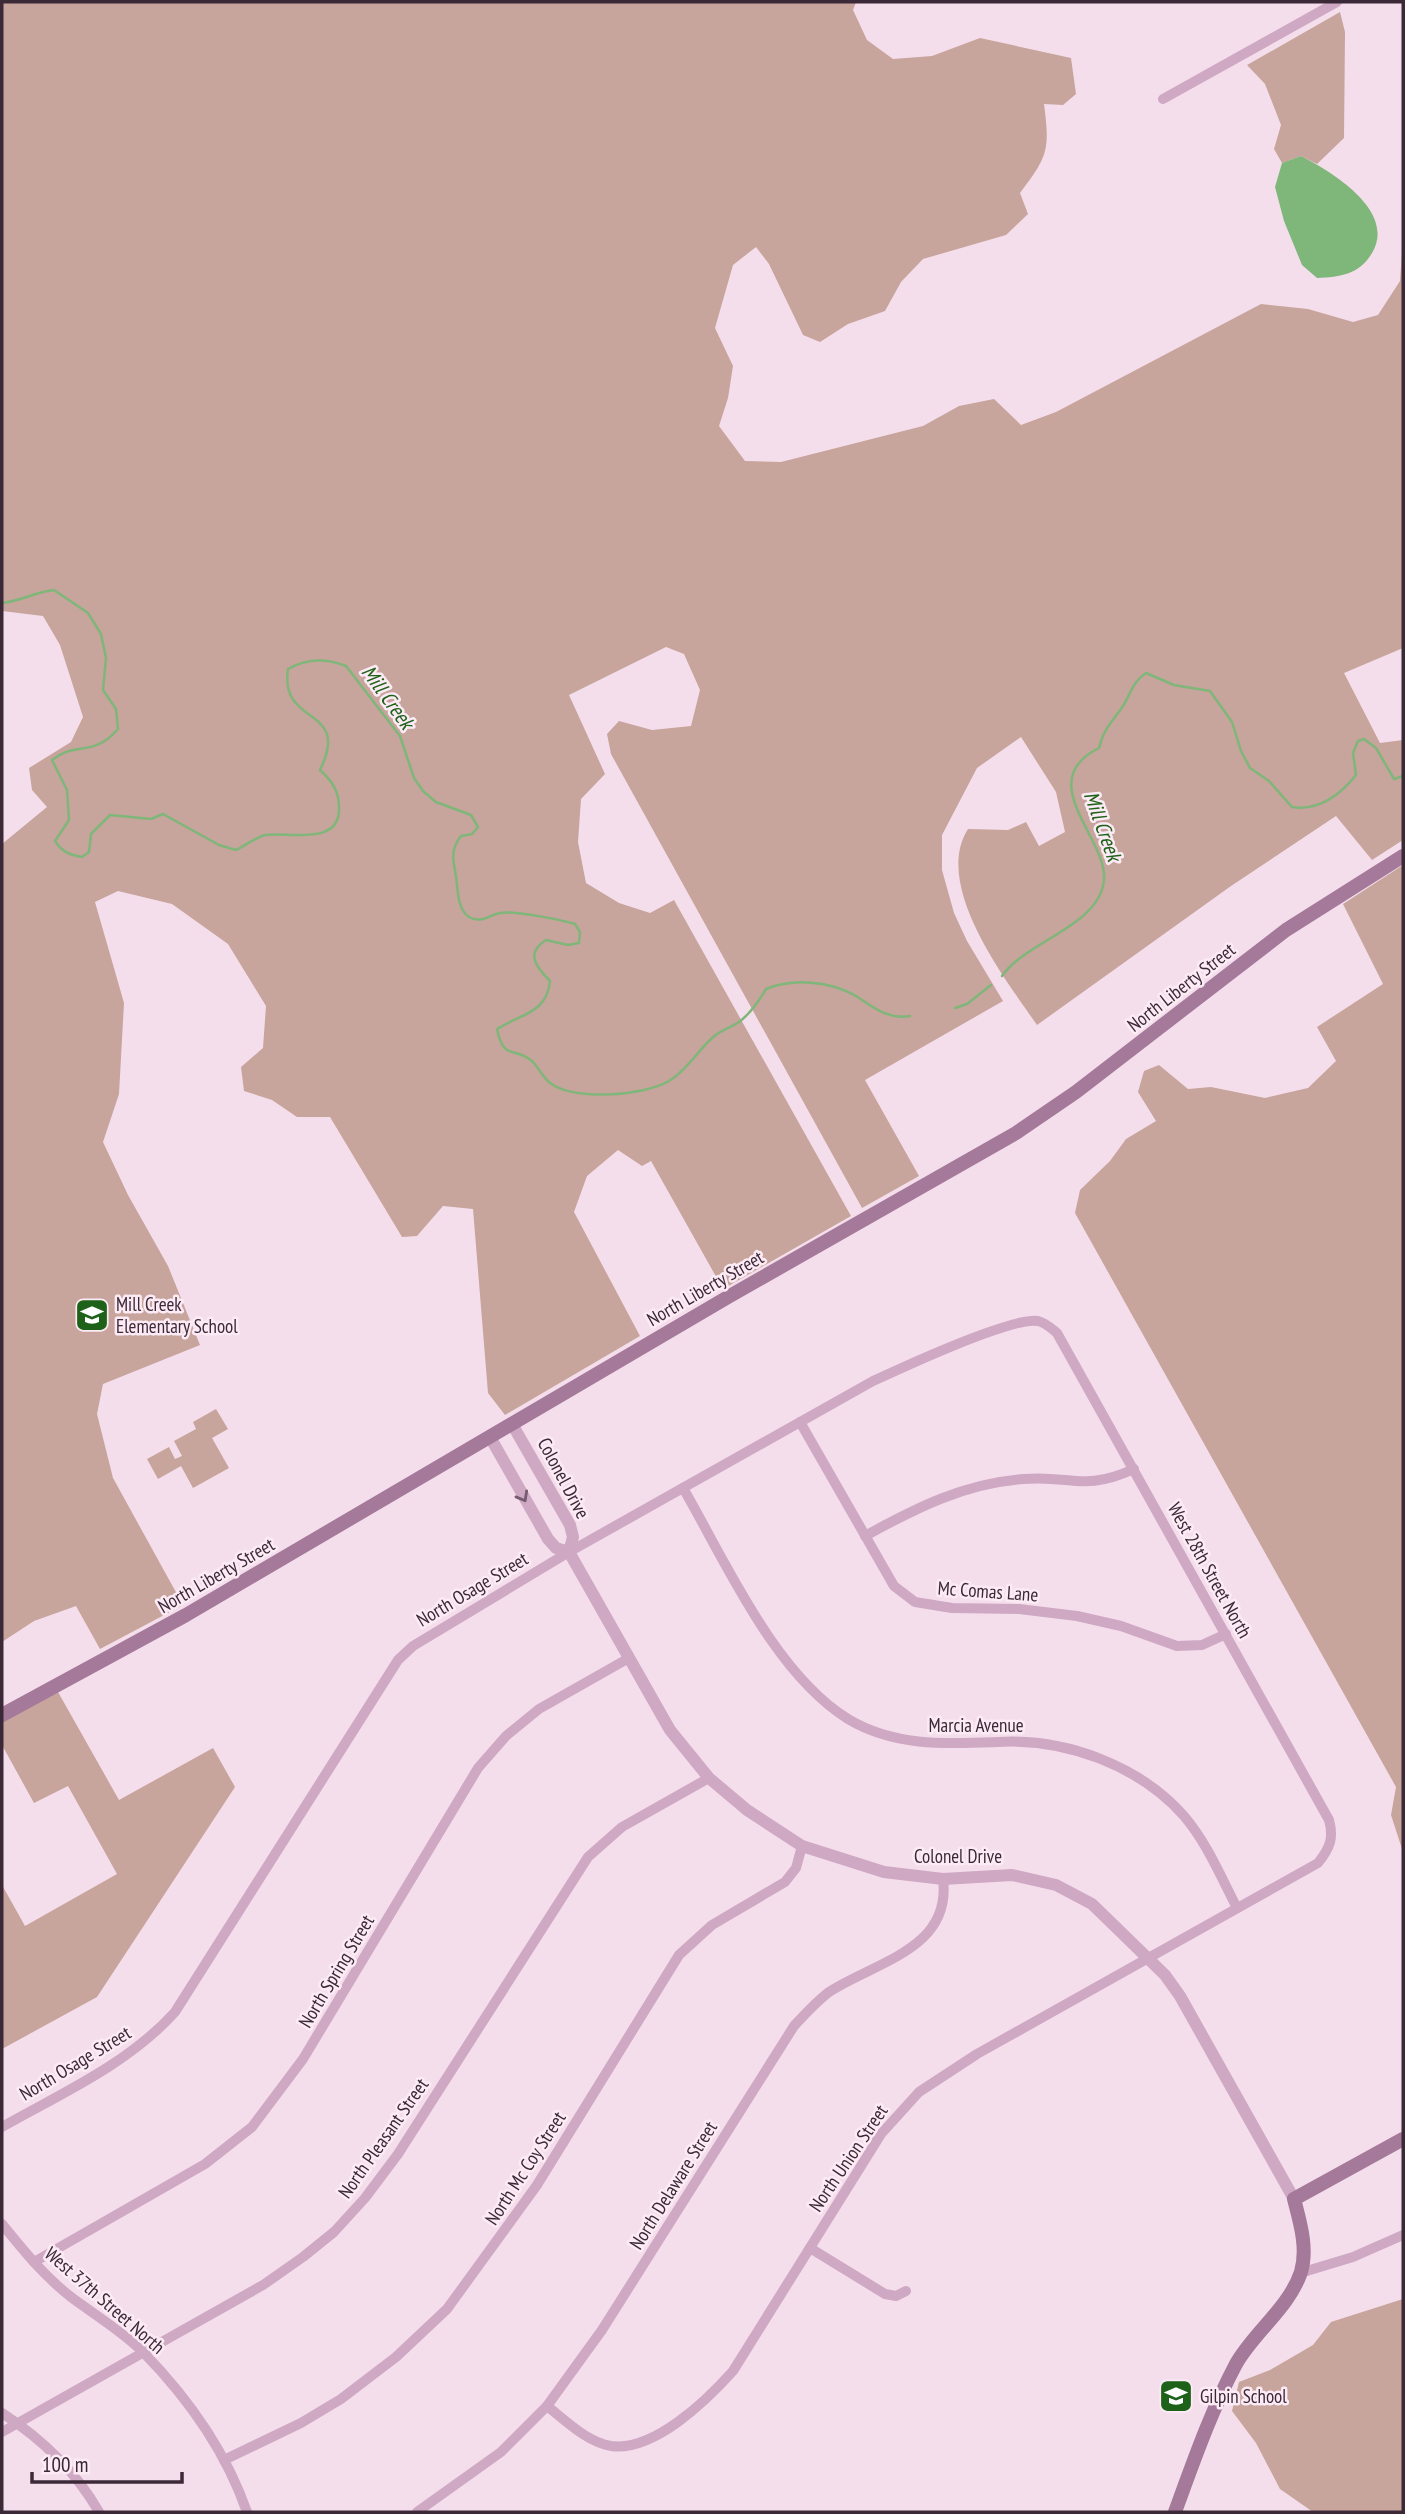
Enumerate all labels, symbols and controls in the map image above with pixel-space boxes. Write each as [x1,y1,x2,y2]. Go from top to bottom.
water label: Mill Creek [356,660,422,737]
water label: Mill Creek [1078,787,1129,867]
street label: North Liberty Street [1122,937,1240,1037]
street label: North Liberty Street [642,1245,768,1331]
place label: Mill Creek Elementary School [116,1292,238,1338]
school or university icon: Mill Creek Elementary School [73,1296,111,1334]
street label: Colonel Drive [533,1433,595,1523]
one-way arrow [515,1489,528,1502]
street label: West 28th Street North [1163,1498,1257,1642]
street label: North Liberty Street [153,1532,279,1618]
street label: North Osage Street [412,1546,533,1632]
street label: Mc Comas Lane [937,1576,1039,1606]
street label: Marcia Avenue [929,1713,1024,1737]
street label: Colonel Drive [914,1844,1002,1868]
street label: North Spring Street [293,1910,379,2032]
street label: North Osage Street [15,2020,136,2106]
street label: North Pleasant Street [333,2073,434,2203]
street label: North Union Street [803,2099,893,2216]
street label: North Mc Coy Street [479,2106,571,2229]
street label: North Delaware Street [624,2116,722,2254]
street label: West 37th Street North [40,2241,170,2359]
school or university icon: Gilpin School [1157,2377,1195,2415]
place label: Gilpin School [1200,2384,1287,2408]
scale bar [32,2440,182,2484]
text: 100 m [42,2451,88,2478]

